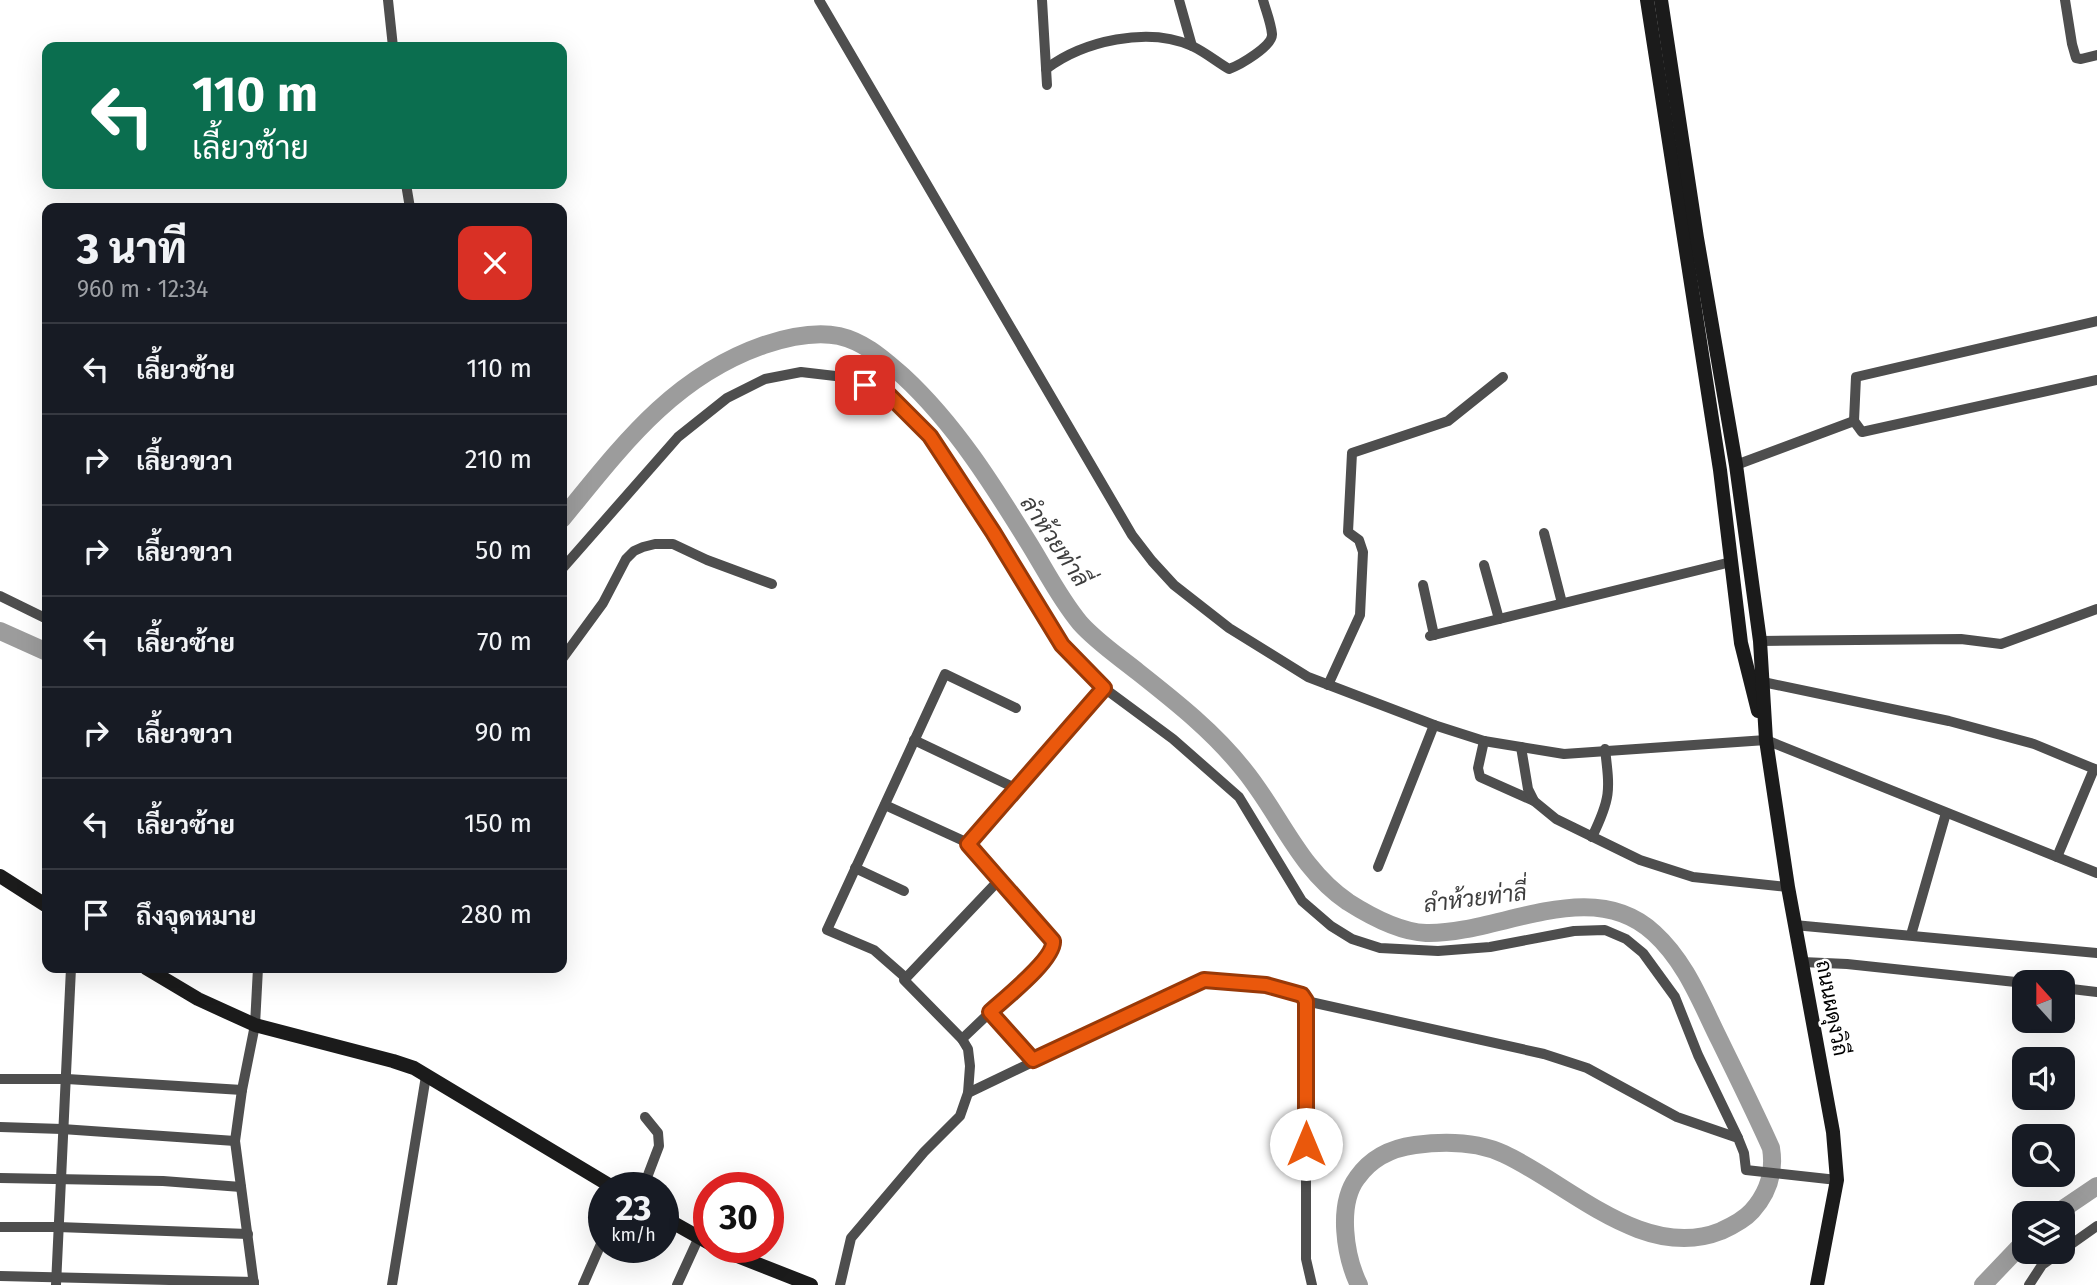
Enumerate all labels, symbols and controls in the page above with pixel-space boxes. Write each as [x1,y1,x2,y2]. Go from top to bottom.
text: 110 m [192,65,318,124]
icon: left [77,70,168,161]
text: เลี้ยวซ้าย [192,129,309,167]
text: 3 นาที [77,224,187,274]
button: close [458,226,532,300]
text: 960 m · 12:34 [77,275,208,303]
icon: left [77,350,115,388]
text: 110 m [466,353,532,384]
text: เลี้ยวซ้าย [136,355,235,386]
pin [835,355,895,415]
icon: arrive [846,366,884,404]
icon: right [77,441,115,479]
text: 210 m [465,444,532,475]
text: เลี้ยวขวา [136,446,233,477]
water label: ลำห้วยท่าลี่ [1014,486,1103,594]
icon: right [77,532,115,570]
text: 50 m [475,535,532,566]
text: เลี้ยวขวา [136,537,233,568]
icon: left [77,623,115,661]
text: 70 m [477,626,532,657]
text: เลี้ยวซ้าย [136,628,235,659]
icon: right [77,714,115,752]
text: 90 m [475,717,532,748]
text: เลี้ยวขวา [136,719,233,750]
icon: left [77,805,115,843]
text: 150 m [464,808,532,839]
text: เลี้ยวซ้าย [136,810,235,841]
water label: ลำห้วยท่าลี่ [1421,871,1531,918]
icon: arrive [77,896,115,934]
text: 280 m [461,899,532,930]
text: ถึงจุดหมาย [136,901,257,932]
street label: ถนนผดุงวิถี [1809,958,1854,1058]
north arrow [2012,970,2076,1032]
map controls [2012,970,2075,1264]
button: sound [2012,1047,2075,1110]
position arrow [1269,1107,1343,1181]
button: search [2012,1124,2075,1187]
speed limit sign: 30 [693,1172,784,1263]
text: 23 [615,1187,652,1229]
button: layers [2012,1201,2075,1264]
text: km/h [611,1224,656,1246]

